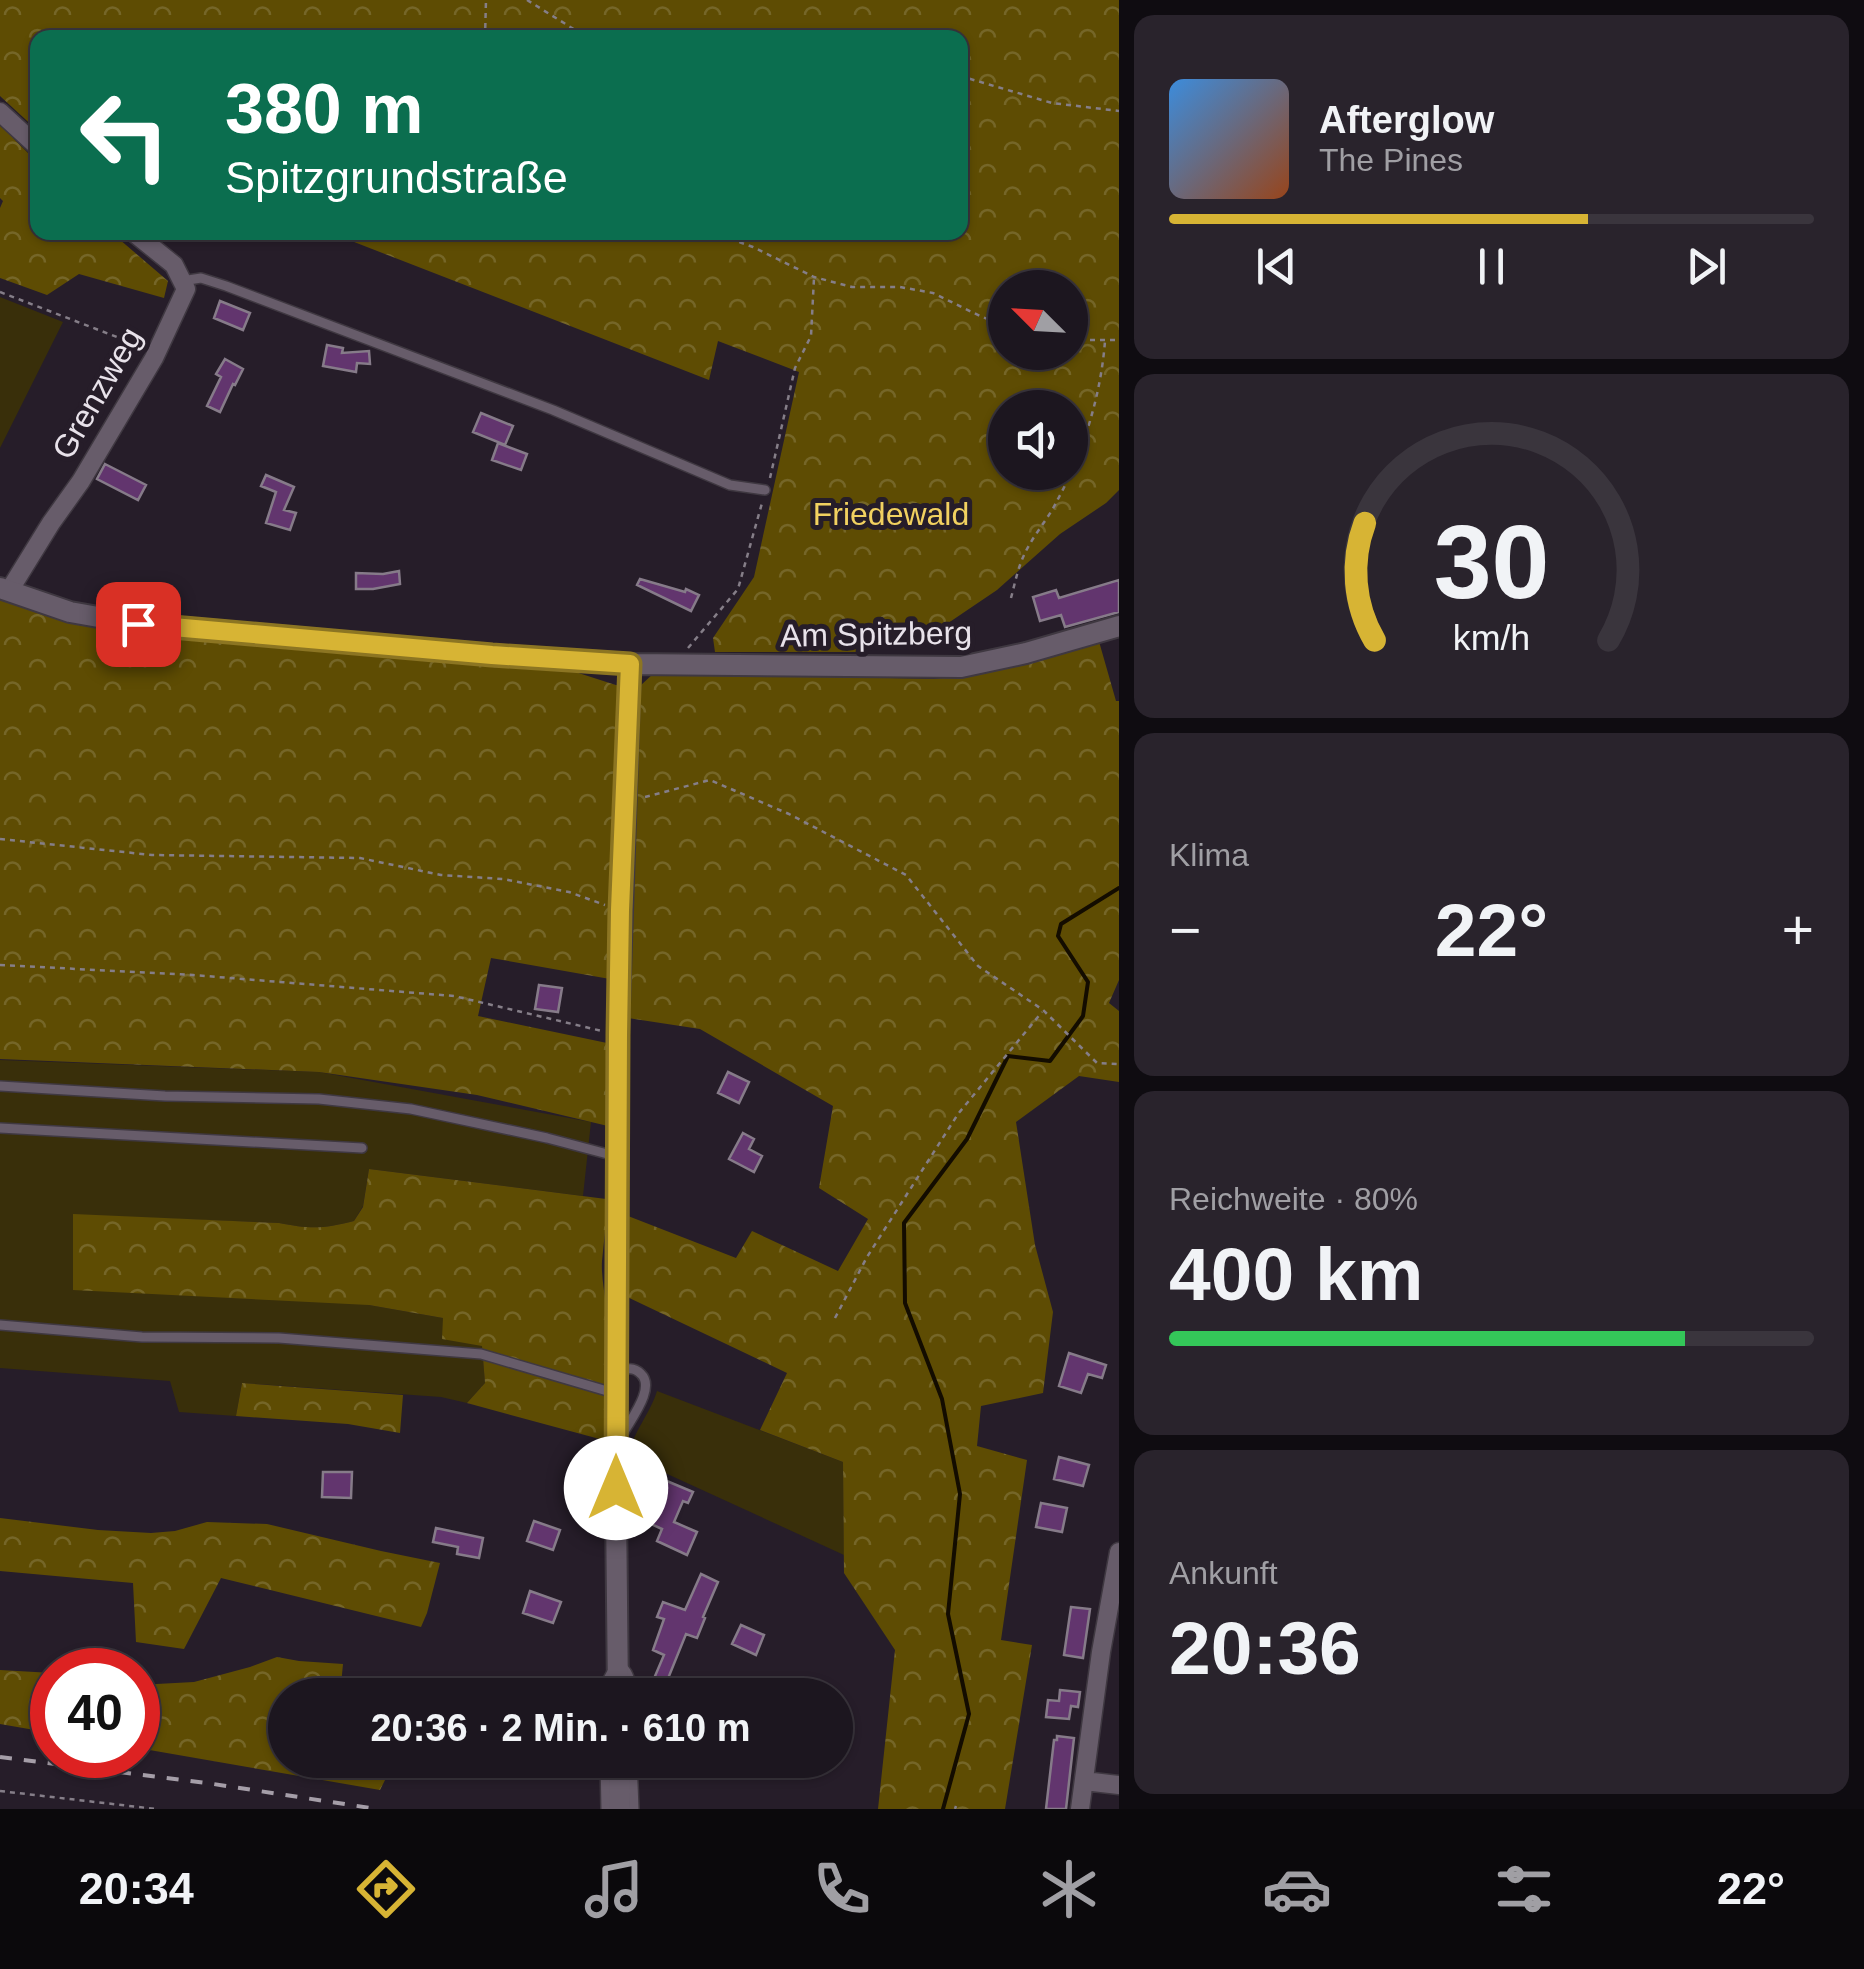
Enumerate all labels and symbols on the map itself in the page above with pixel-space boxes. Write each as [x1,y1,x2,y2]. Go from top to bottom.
north arrow [988,270,1088,370]
street label: Grenzweg [45,321,149,465]
park label: Friedewald [813,496,969,532]
pin [96,582,181,667]
street label: Am Spitzberg [780,614,972,654]
position arrow [564,1436,668,1540]
speed limit sign: 40 [30,1648,160,1778]

